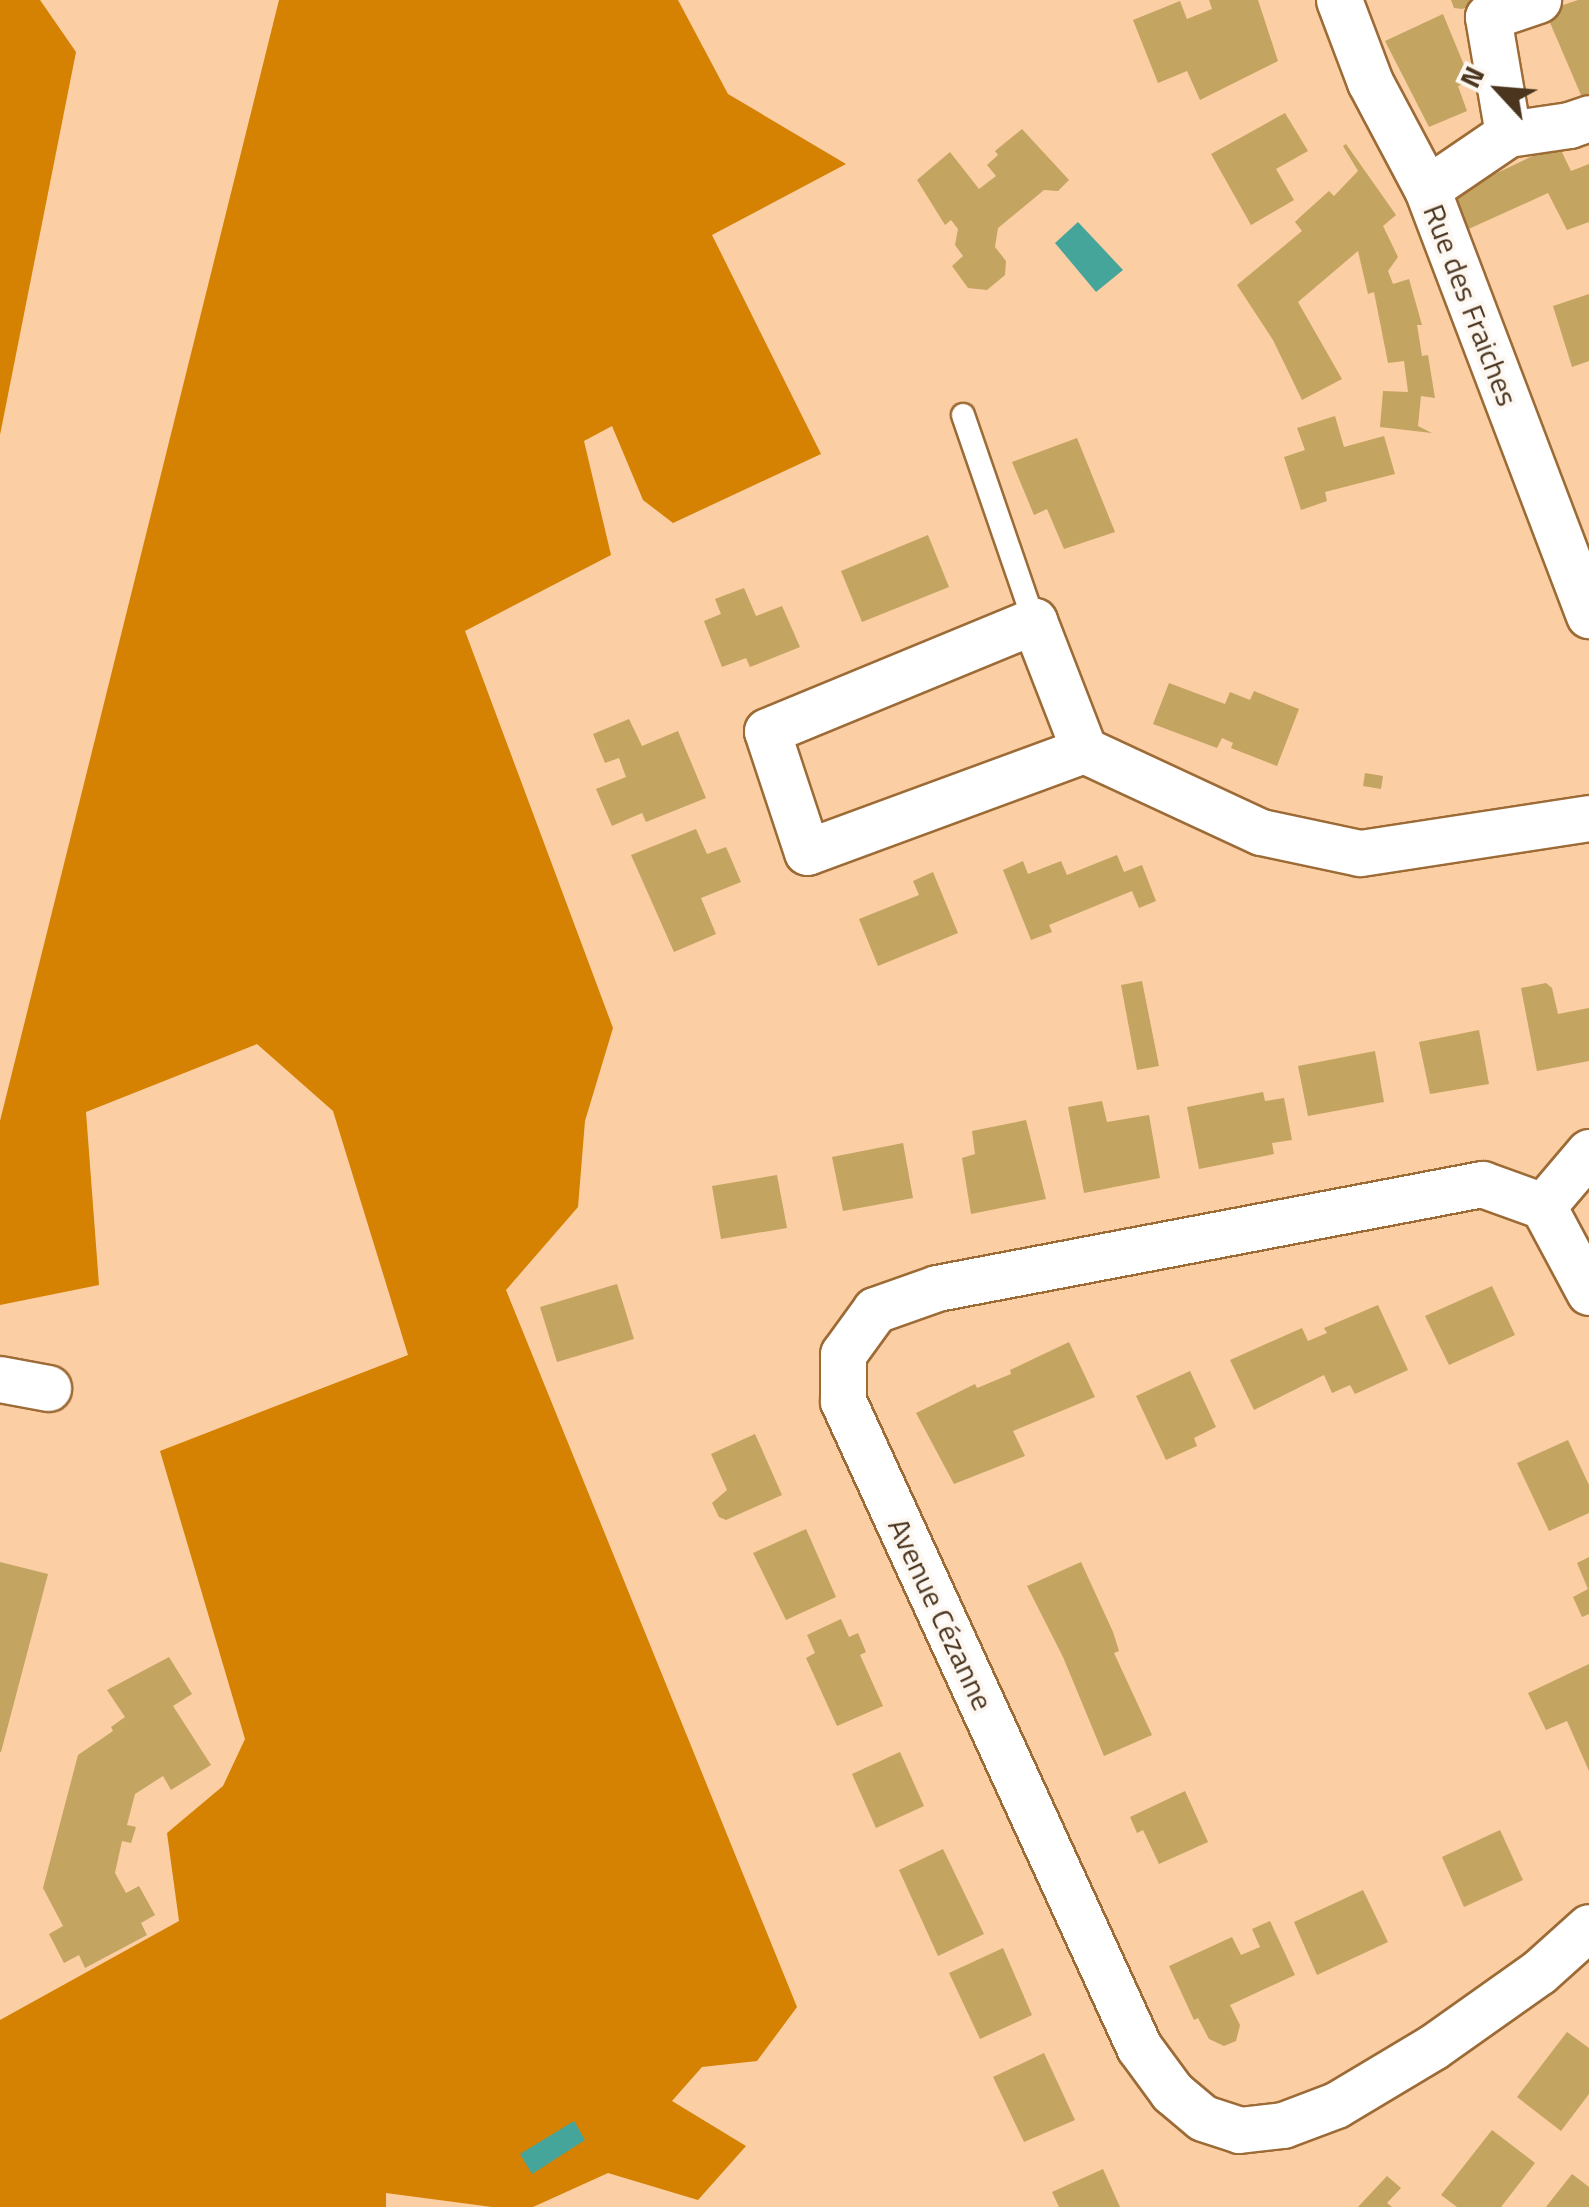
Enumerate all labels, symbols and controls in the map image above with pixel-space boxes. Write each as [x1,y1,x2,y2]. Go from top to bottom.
north arrow [1449,40,1549,140]
text: N [1448,58,1495,95]
street label: Rue des Fraiches [1416,199,1526,411]
street label: Avenue Cézanne [881,1512,1001,1716]

